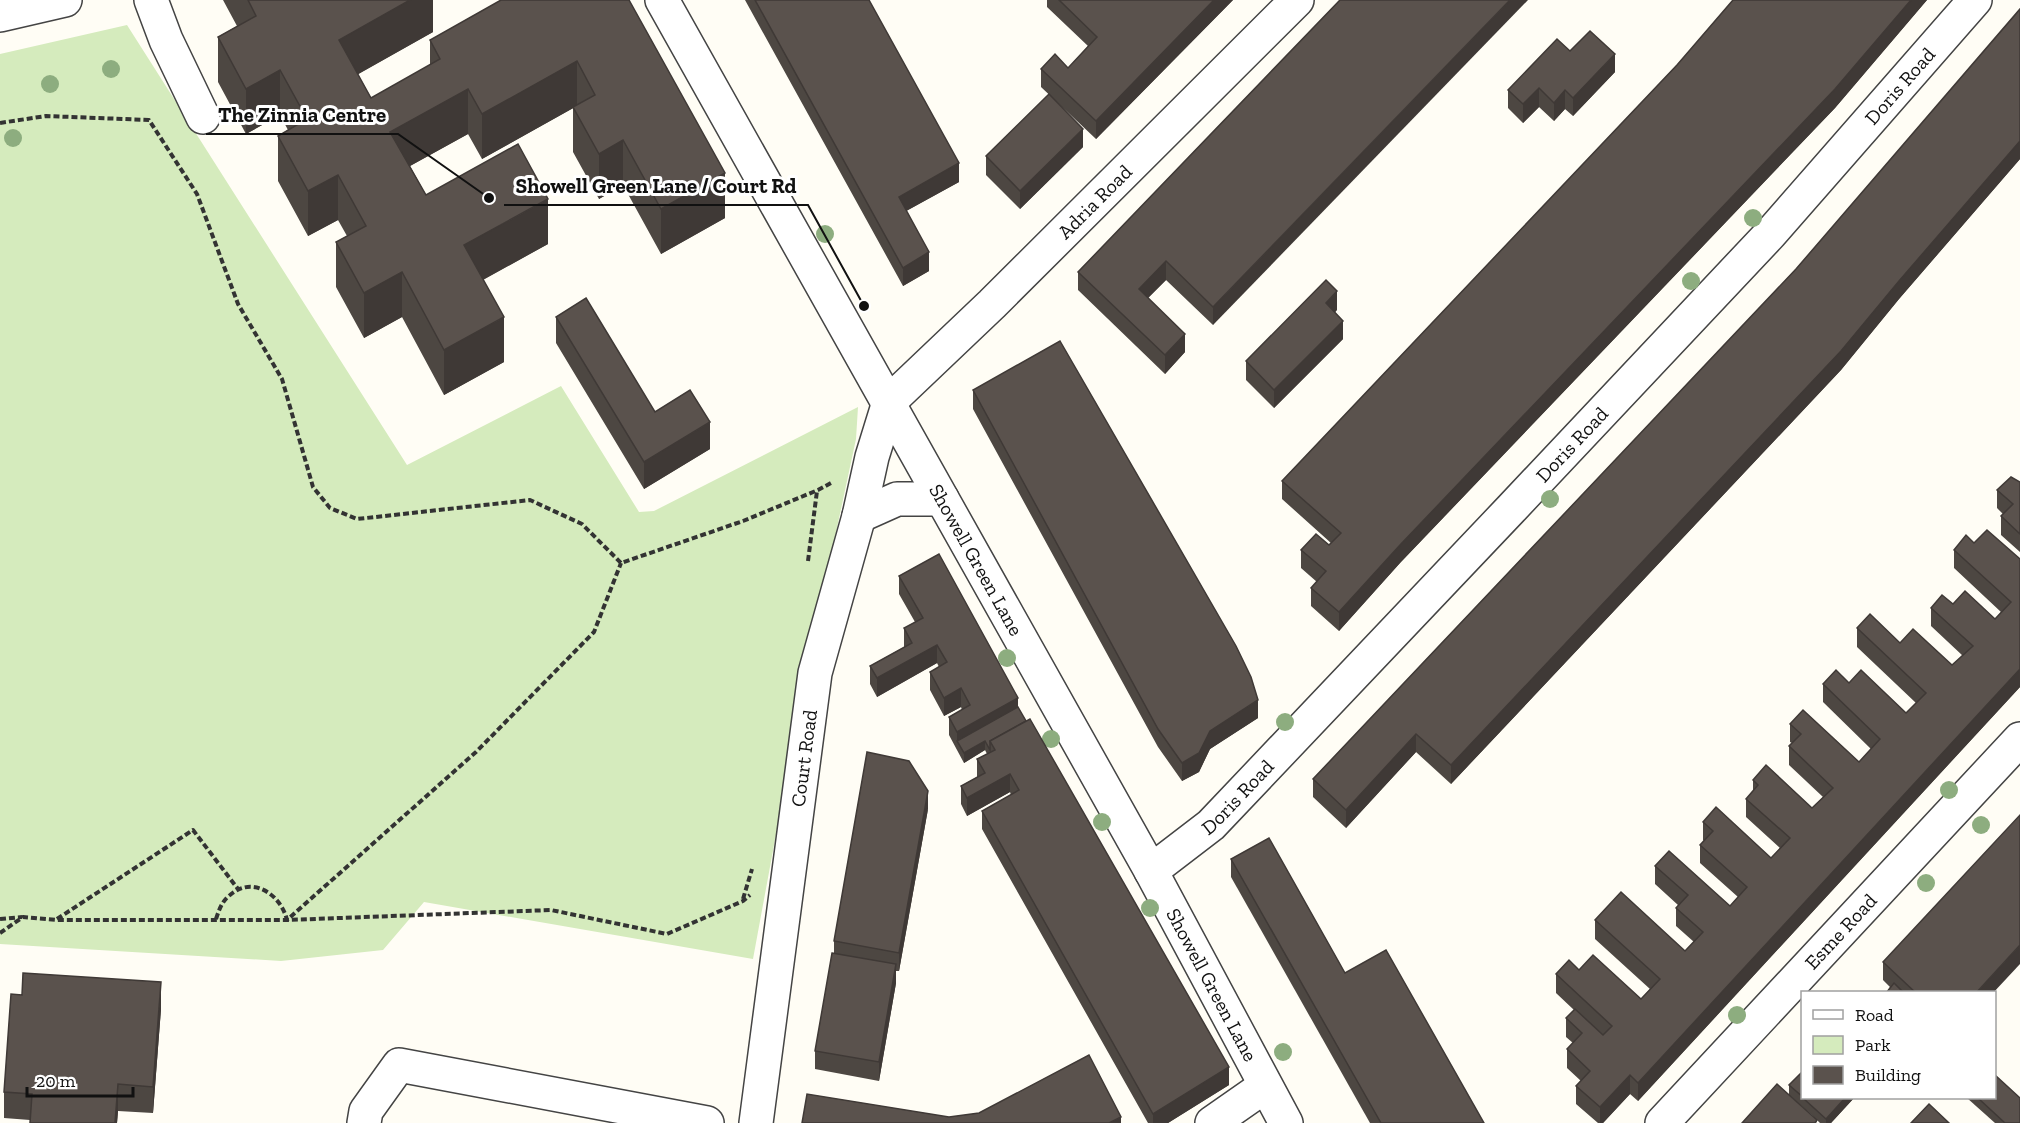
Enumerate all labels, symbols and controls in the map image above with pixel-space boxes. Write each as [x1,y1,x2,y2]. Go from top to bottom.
street label: Doris Road [1860,42,1940,129]
callout: The Zinnia Centre [206,95,398,134]
text: The Zinnia Centre [218,102,386,127]
street label: Adria Road [1053,160,1137,244]
callout: Showell Green Lane / Court Rd [504,166,808,205]
text: Showell Green Lane / Court Rd [516,173,796,198]
street label: Doris Road [1531,402,1613,487]
street label: Showell Green Lane [924,480,1028,640]
street label: Court Road [786,708,822,808]
street label: Doris Road [1197,755,1279,840]
street label: Esme Road [1800,889,1882,974]
street label: Showell Green Lane [1161,904,1263,1065]
legend [1801,991,1996,1099]
text: Road [1855,1004,1894,1026]
text: Park [1855,1034,1891,1056]
scale bar [27,1060,134,1098]
text: Building [1855,1064,1921,1086]
text: 20 m [36,1070,76,1092]

